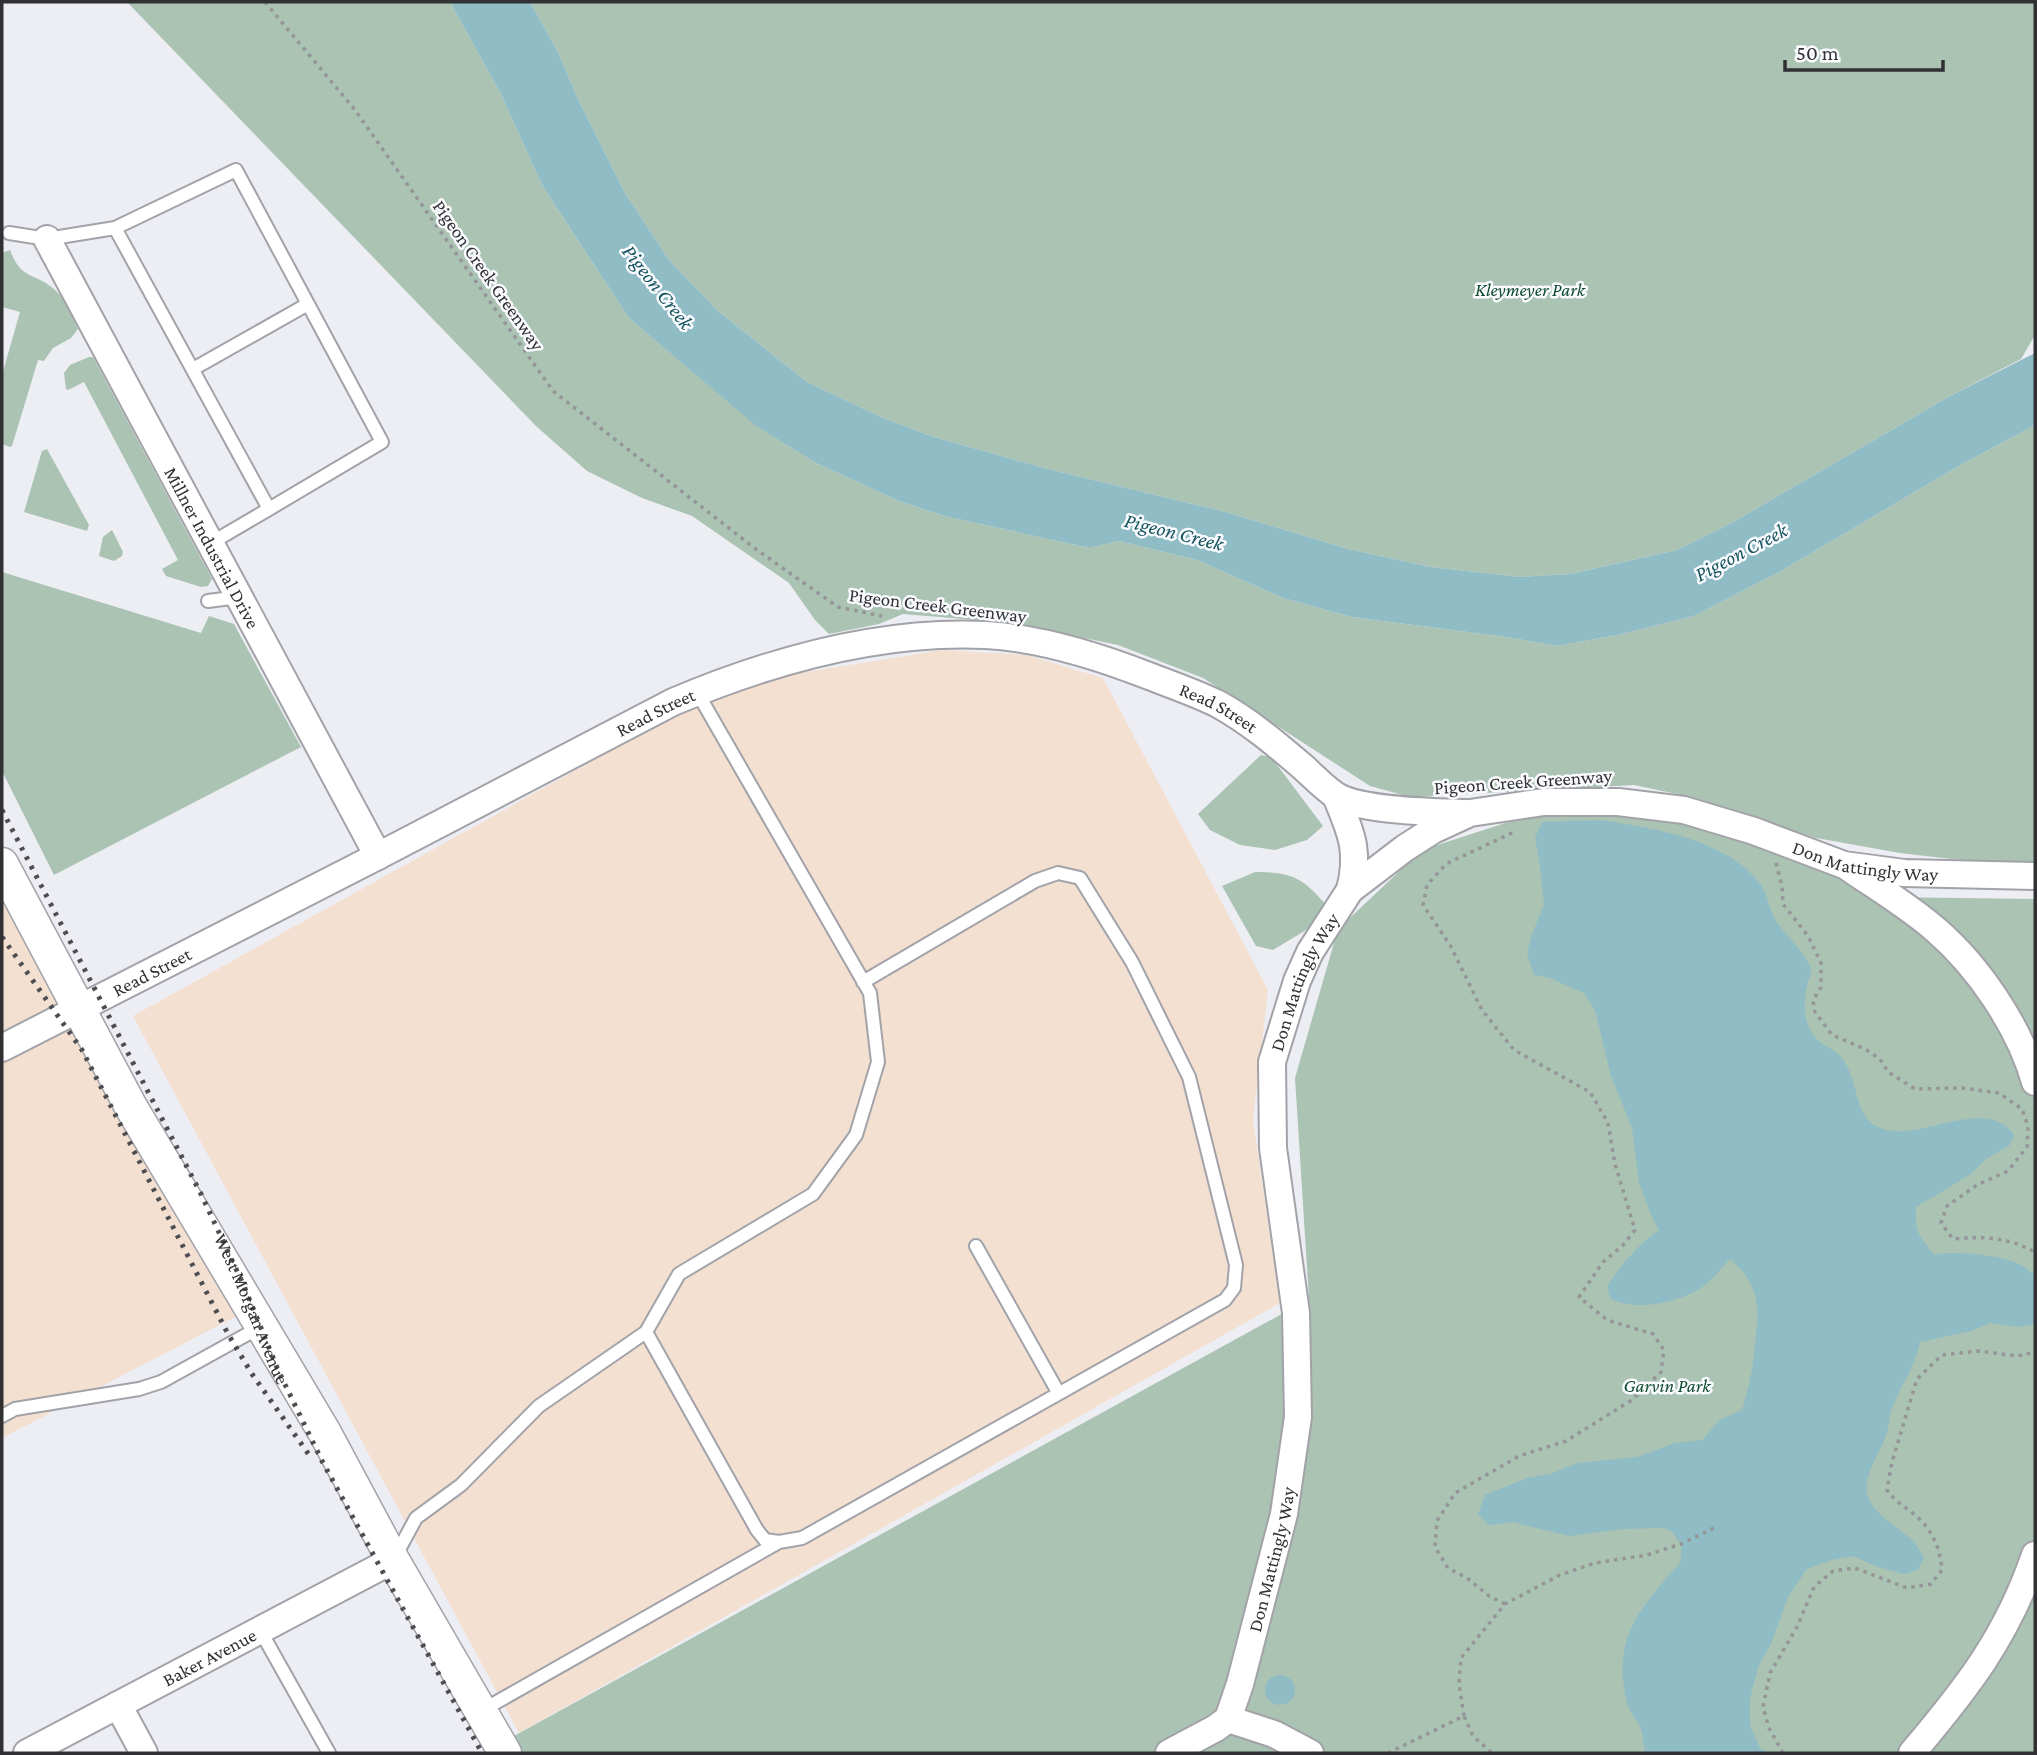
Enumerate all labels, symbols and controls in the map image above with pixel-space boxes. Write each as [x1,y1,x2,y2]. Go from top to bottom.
scale bar [1785,28,1942,72]
text: 50 m [1796,41,1839,65]
street label: Pigeon Creek Greenway [429,196,549,355]
water label: Pigeon Creek [617,240,699,335]
park label: Kleymeyer Park [1475,279,1586,300]
street label: Millner Industrial Drive [160,463,264,632]
water label: Pigeon Creek [1122,508,1227,556]
water label: Pigeon Creek [1691,517,1792,586]
street label: Pigeon Creek Greenway [848,584,1028,627]
street label: Read Street [1177,679,1262,738]
street label: Read Street [613,684,699,741]
street label: Pigeon Creek Greenway [1433,765,1613,798]
street label: Don Mattingly Way [1790,837,1939,885]
street label: Don Mattingly Way [1266,909,1343,1054]
street label: Read Street [109,943,195,1001]
street label: West Morgan Avenue [210,1230,293,1388]
park label: Garvin Park [1623,1375,1711,1396]
street label: Don Mattingly Way [1244,1485,1299,1634]
street label: Baker Avenue [159,1624,260,1691]

